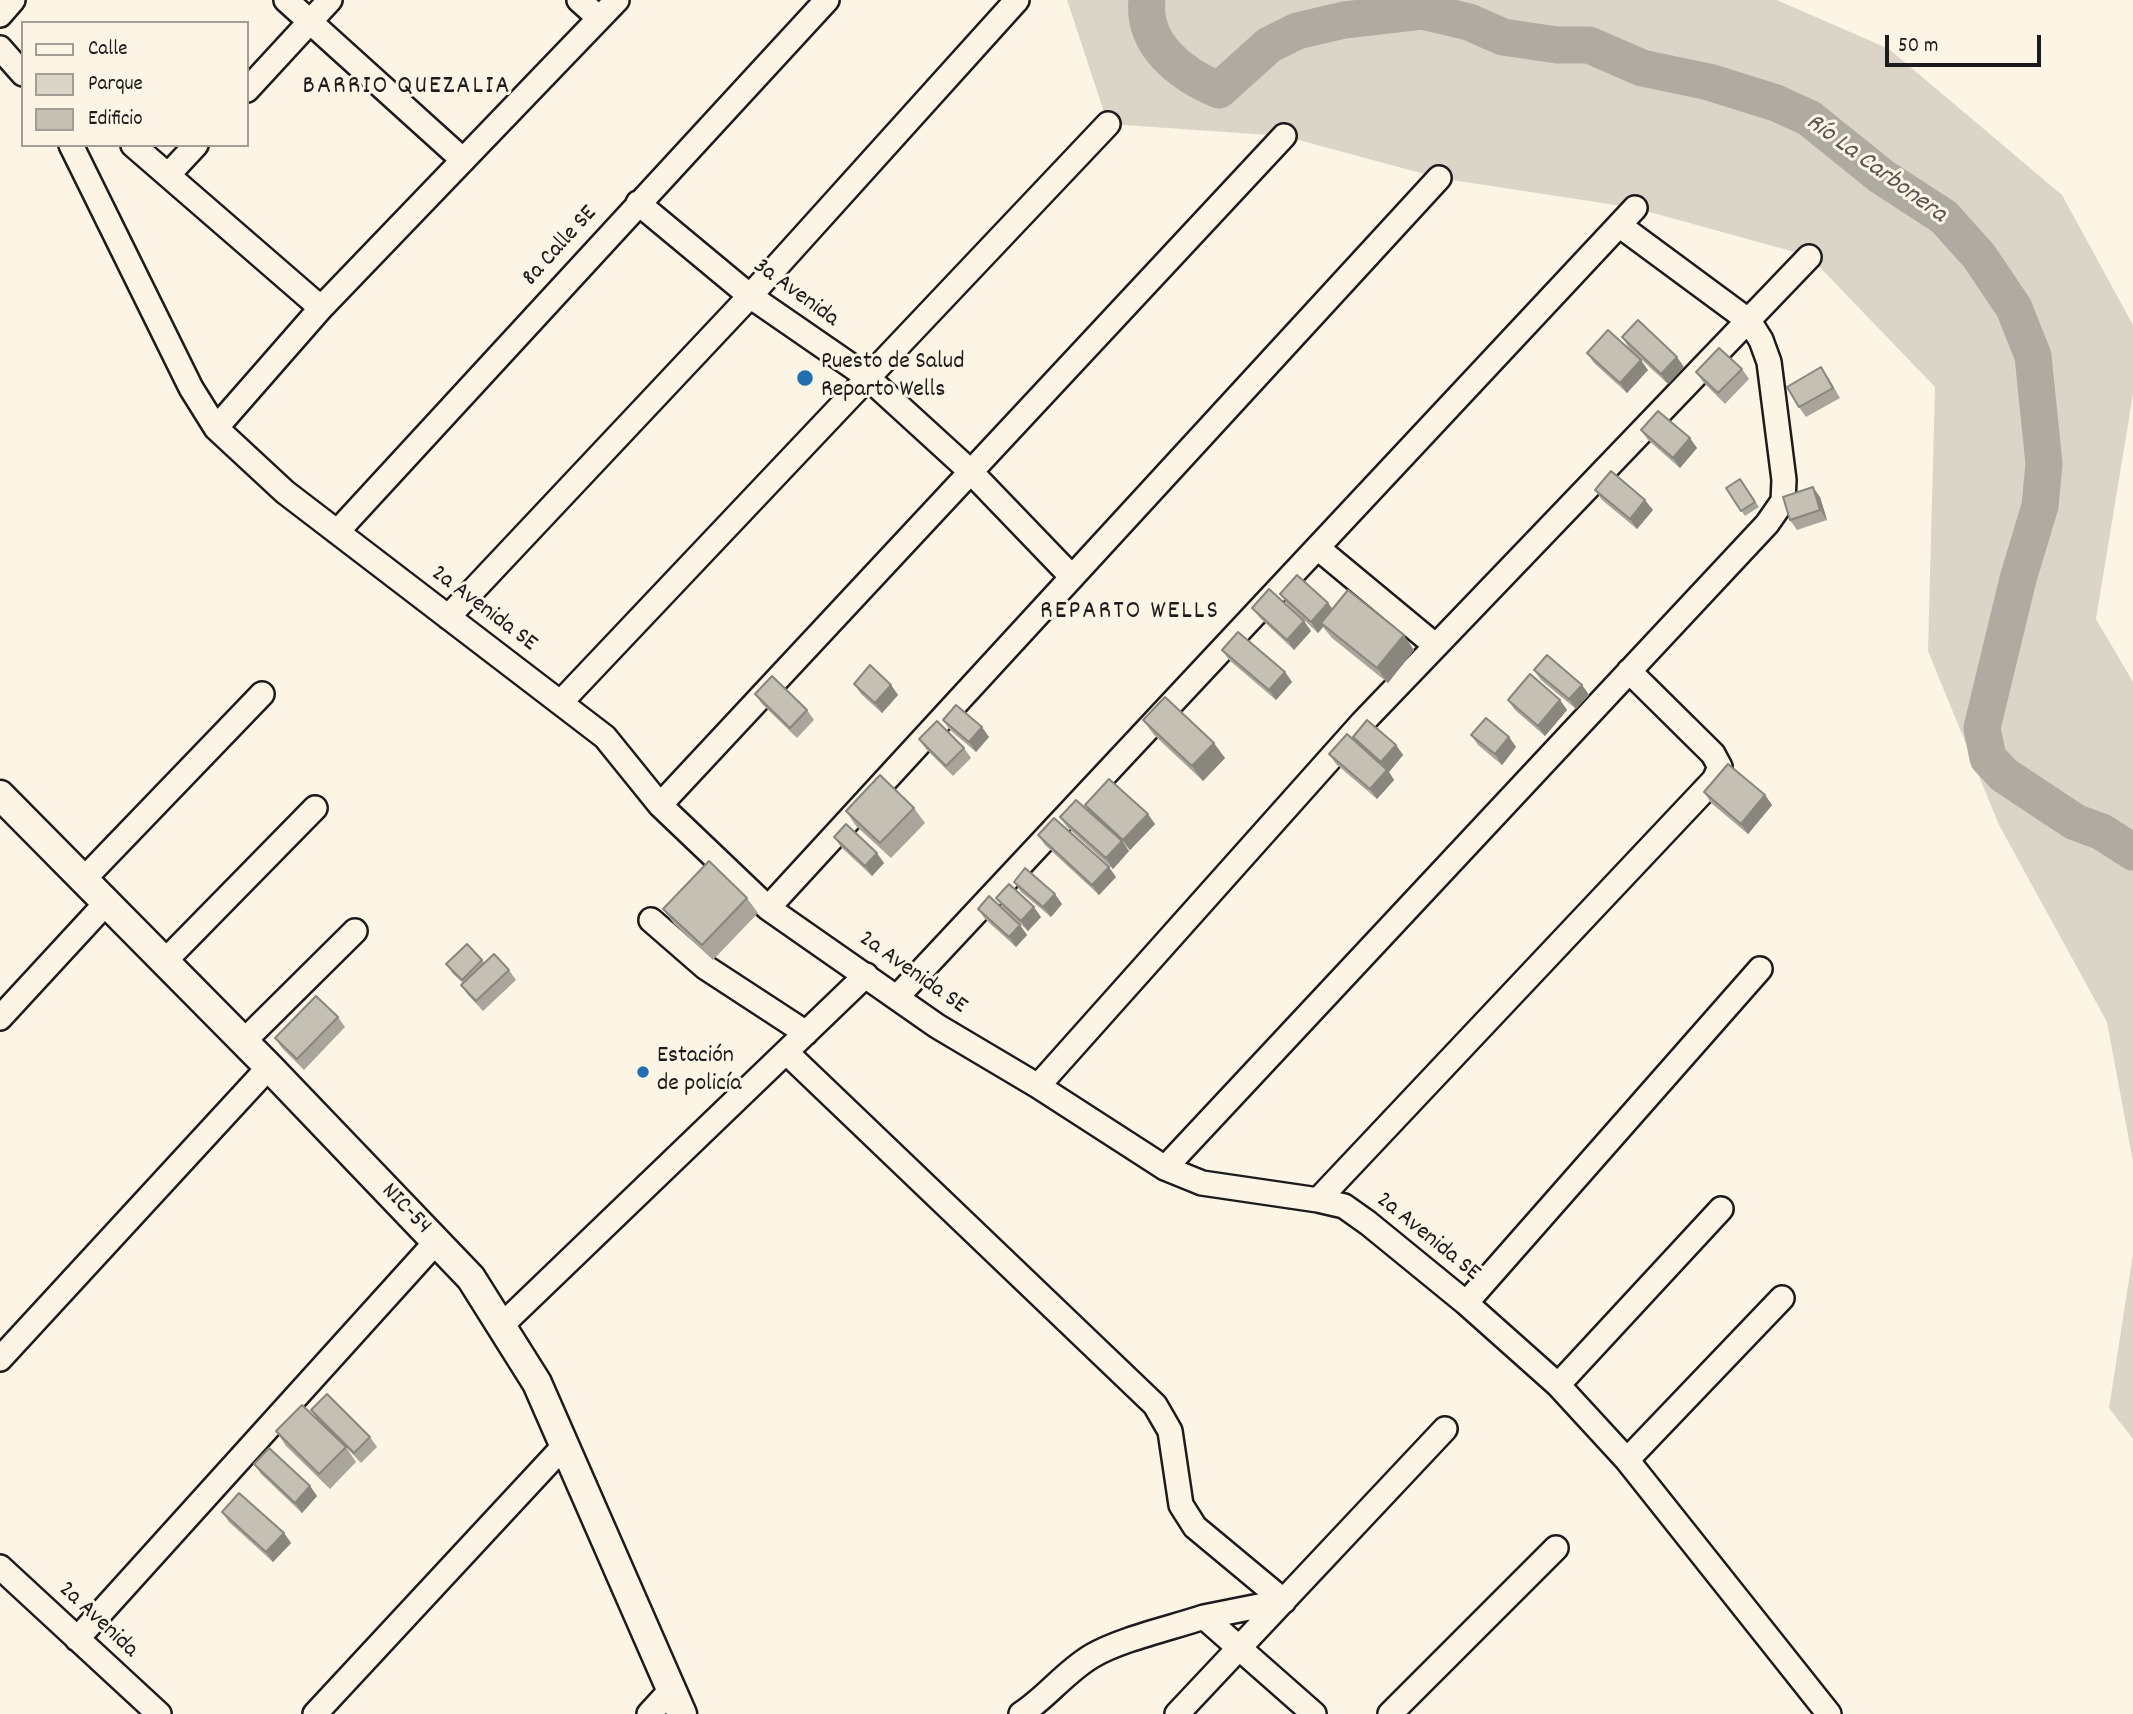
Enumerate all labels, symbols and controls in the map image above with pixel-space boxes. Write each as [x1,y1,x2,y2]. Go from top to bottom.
legend [21,21,248,147]
scale bar [1888,21,2044,65]
text: 50 m [1898,32,1938,62]
text: Calle [88,35,127,65]
text: Parque [88,70,143,100]
district label: BARRIO QUEZALIA [304,72,510,104]
text: Edificio [88,105,143,135]
water label: Río La Carbonera [1798,108,1952,232]
street label: 8a Calle SE [517,201,605,293]
street label: 3a Avenida [746,253,844,335]
place label: Puesto de Salud Reparto Wells [821,350,964,406]
marker: Puesto de Salud Reparto Wells [795,368,815,388]
street label: 2a Avenida SE [424,561,542,659]
district label: REPARTO WELLS [1042,597,1218,629]
street label: 2a Avenida SE [852,926,972,1022]
place label: Estación de policía [657,1044,741,1100]
marker: Estación de policía [635,1064,651,1080]
street label: NIC-54 [374,1178,436,1242]
street label: 2a Avenida SE [1369,1187,1485,1289]
street label: 2a Avenida [51,1577,143,1665]

